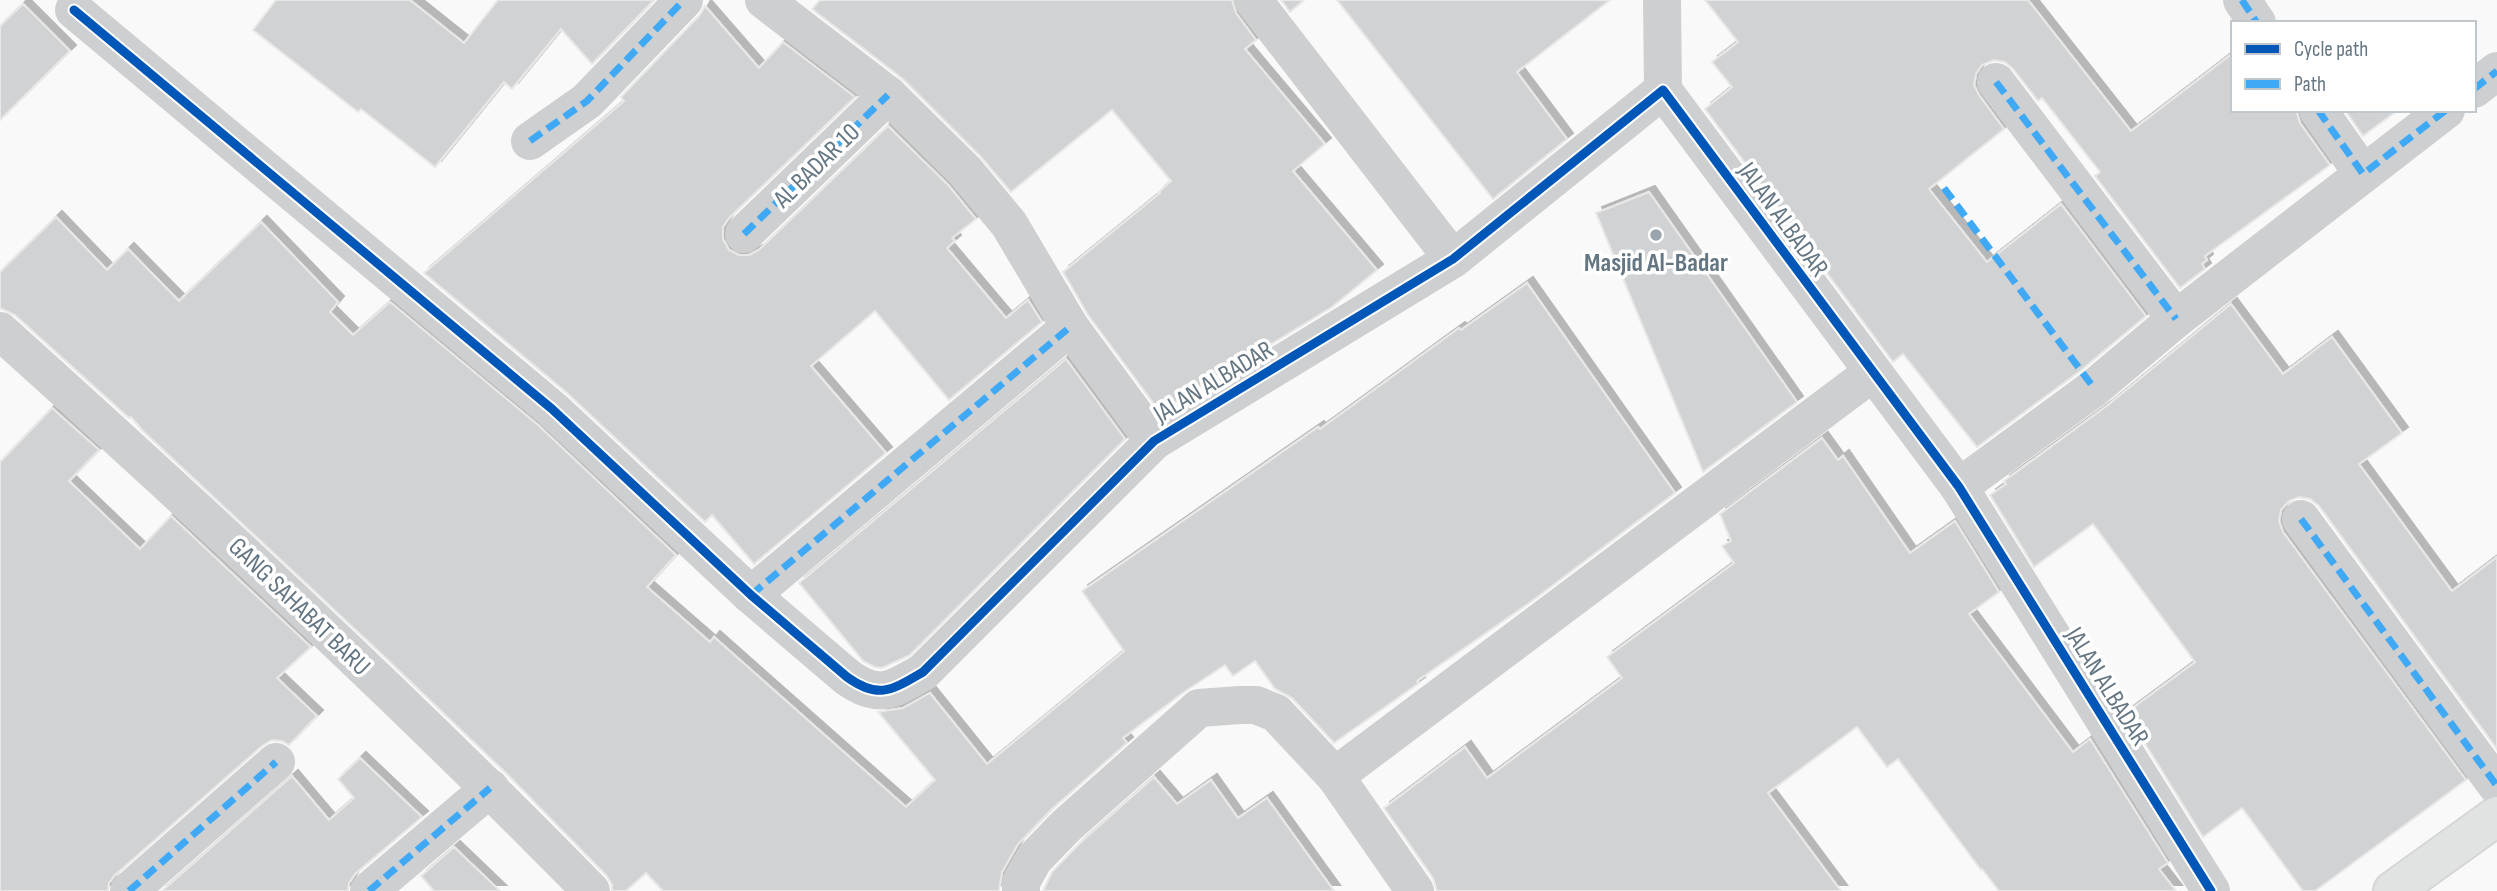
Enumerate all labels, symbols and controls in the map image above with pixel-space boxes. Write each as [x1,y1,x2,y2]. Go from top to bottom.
legend [2231,21,2476,112]
text: Cycle path [2294,37,2368,62]
text: Path [2294,72,2326,97]
street label: AL BADAR 10 [767,117,867,215]
street label: JALAN ALBADAR [1730,156,1835,283]
marker: Masjid Al-Badar [1648,227,1664,243]
place label: Masjid Al-Badar [1584,248,1728,279]
street label: JALAN ALBADAR [1148,335,1279,431]
street label: GANG SAHABAT BARU [222,532,376,682]
street label: JALAN ALBADAR [2058,621,2155,752]

